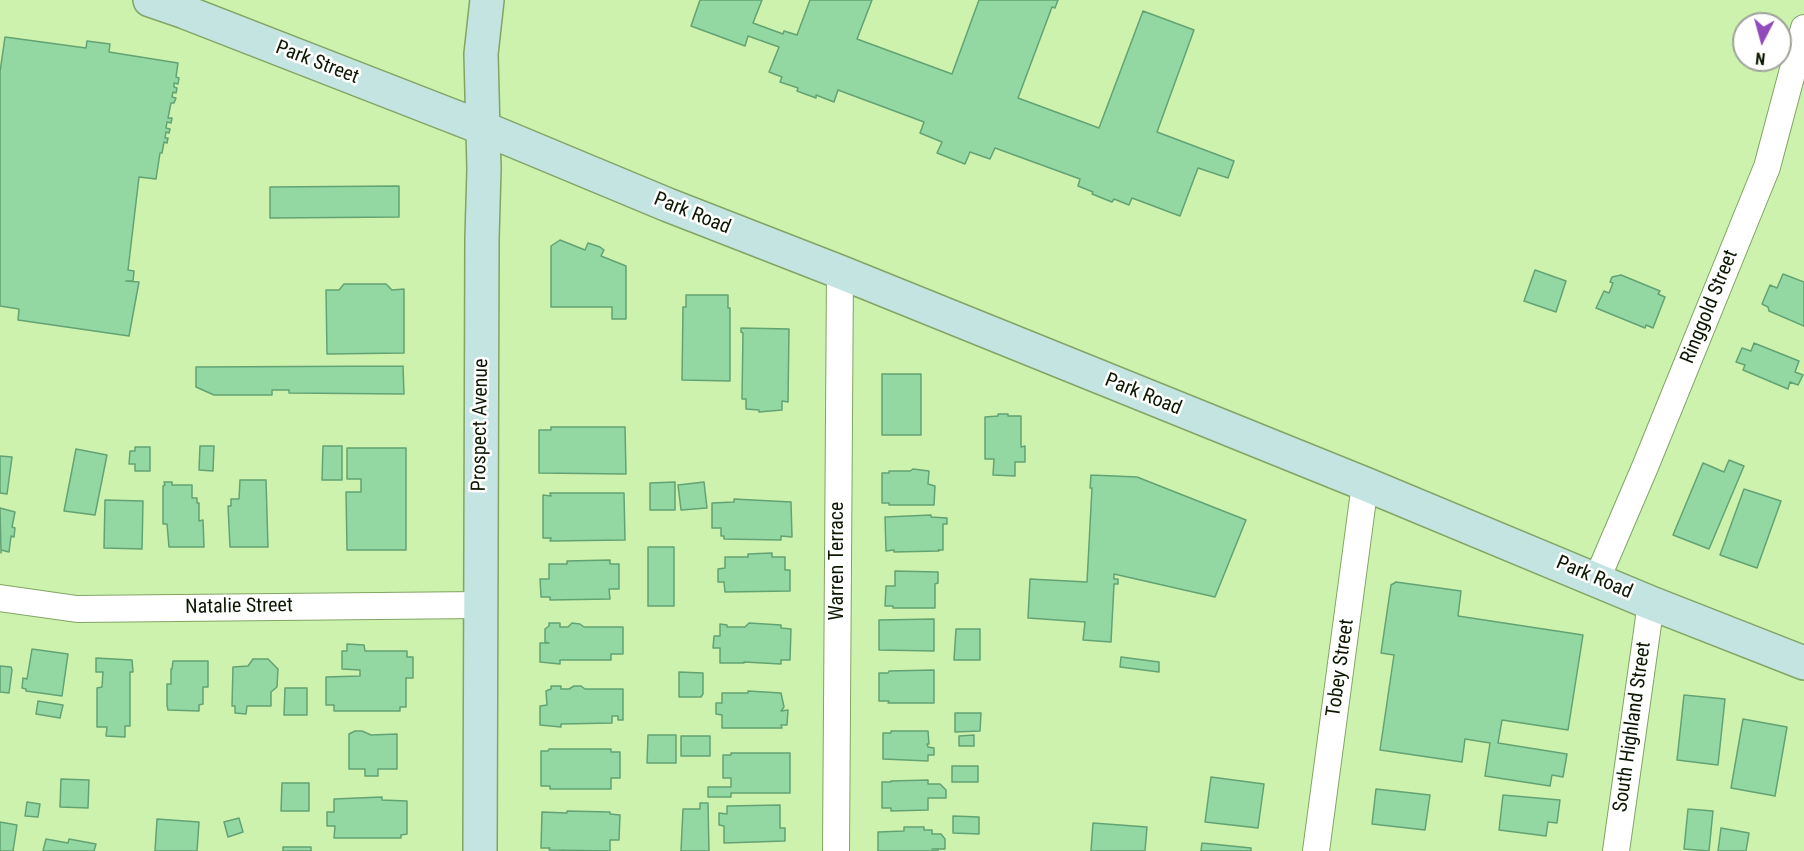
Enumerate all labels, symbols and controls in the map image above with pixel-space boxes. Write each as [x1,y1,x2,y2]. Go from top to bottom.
north arrow [1732,12,1792,72]
street label: Park Street [272,36,362,90]
text: N [1754,48,1766,68]
street label: Park Road [650,188,734,240]
street label: Ringgold Street [1676,247,1744,367]
street label: Prospect Avenue [468,358,494,492]
street label: Park Road [1101,369,1185,421]
street label: Warren Terrace [826,502,850,620]
street label: Park Road [1552,551,1636,605]
street label: Natalie Street [185,594,293,620]
street label: Tobey Street [1322,618,1360,718]
street label: South Highland Street [1609,640,1657,814]

